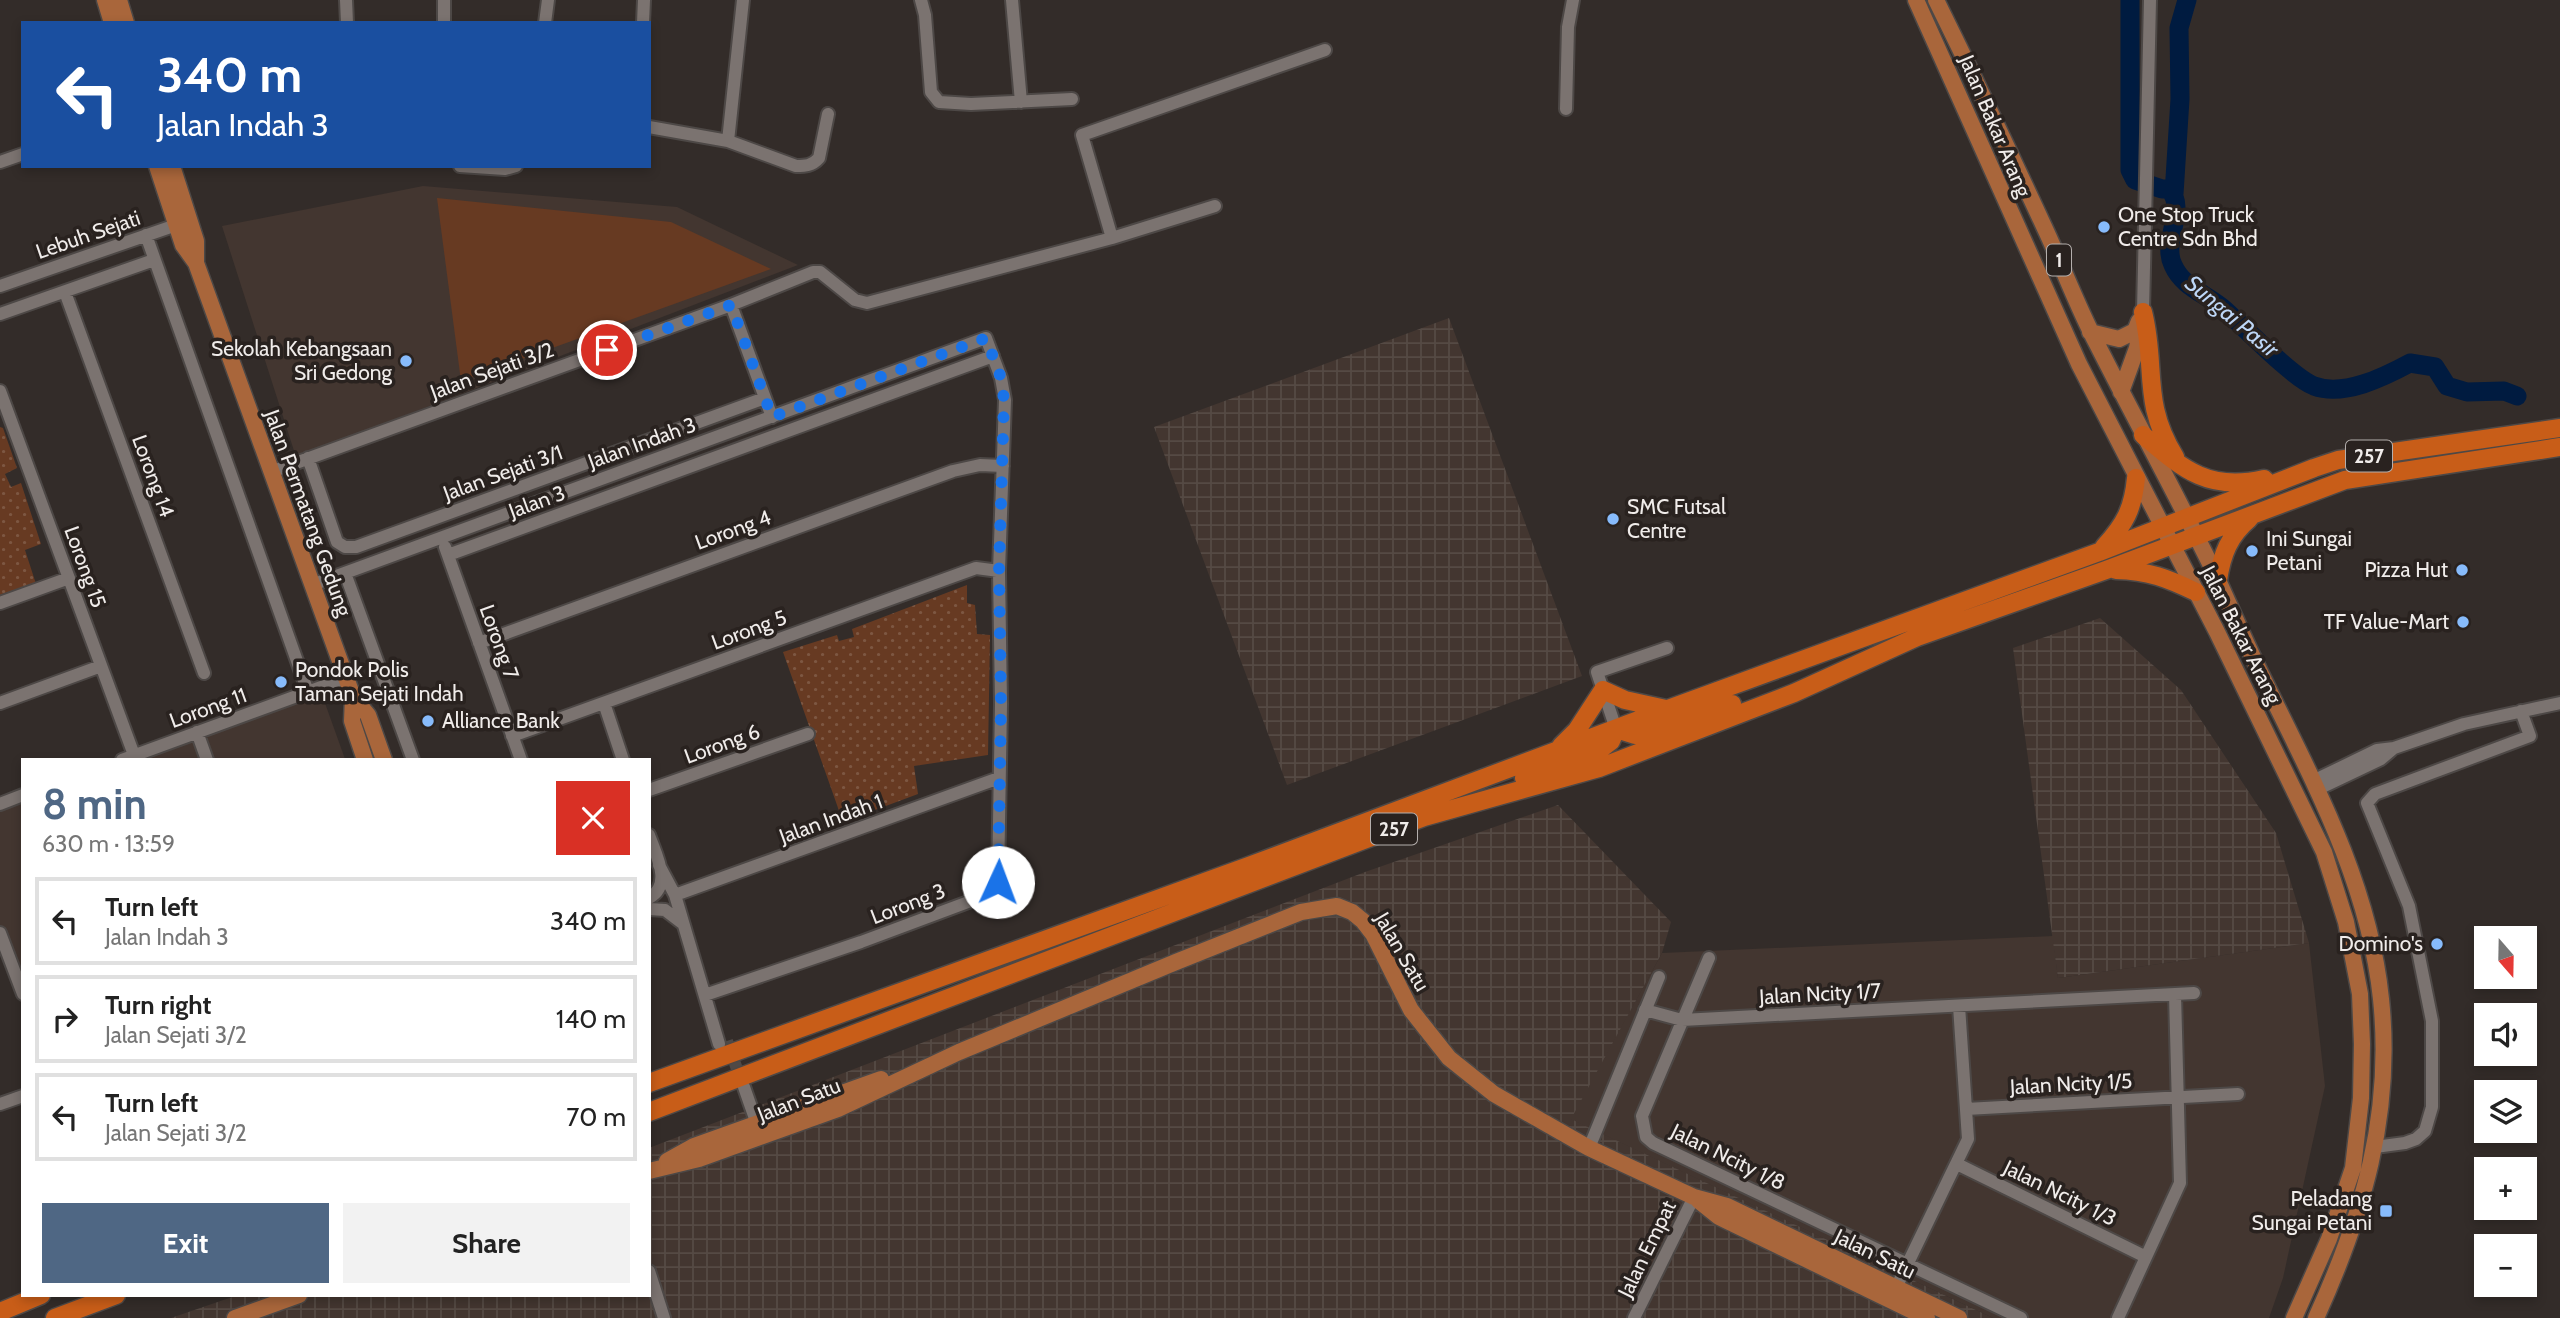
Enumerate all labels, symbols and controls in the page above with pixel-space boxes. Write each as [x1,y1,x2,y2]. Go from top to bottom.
text: 340 m [157,45,302,104]
icon: left [42,49,133,140]
street label: Jalan Bakar Arang [1954,50,2037,201]
text: Jalan Indah 3 [157,105,329,144]
place label: One Stop Truck Centre Sdn Bhd [2118,202,2258,251]
street label: Lebuh Sejati [32,205,144,265]
marker: One Stop Truck Centre Sdn Bhd [2096,219,2112,235]
road number: 1 [2047,244,2071,276]
water label: Sungai Pasir [2180,269,2285,364]
pin [577,320,637,380]
icon: arrive [588,331,626,369]
place label: Sekolah Kebangsaan Sri Gedong [211,336,393,385]
street label: Jalan Sejati 3/2 [426,337,557,406]
marker: Sekolah Kebangsaan Sri Gedong [398,353,414,369]
street label: Jalan Permatang Gedung [259,405,358,620]
street label: Jalan Indah 3 [584,411,699,474]
street label: Lorong 14 [127,431,180,520]
street label: Jalan Sejati 3/1 [439,439,566,507]
road number: 257 [2346,440,2392,471]
street label: Jalan 3 [504,480,568,524]
place label: SMC Futsal Centre [1627,494,1726,543]
street label: Lorong 4 [692,504,774,555]
marker: SMC Futsal Centre [1605,511,1621,527]
street label: Lorong 15 [59,523,112,611]
place label: Ini Sungai Petani [2266,526,2352,575]
marker: Ini Sungai Petani [2244,543,2260,559]
place label: Pizza Hut [2364,557,2448,582]
street label: Jalan Bakar Arang [2195,561,2287,709]
marker: Pizza Hut [2454,562,2470,578]
street label: Lorong 7 [475,601,525,683]
street label: Lorong 5 [708,604,790,655]
place label: TF Value-Mart [2324,609,2449,634]
marker: TF Value-Mart [2455,614,2471,630]
place label: Pondok Polis Taman Sejati Indah [295,657,464,707]
marker: Pondok Polis Taman Sejati Indah [273,674,289,690]
street label: Lorong 11 [166,682,250,733]
place label: Alliance Bank [442,708,560,733]
marker: Alliance Bank [420,713,436,729]
street label: Lorong 6 [681,718,763,769]
text: 8 min [42,778,147,830]
button: close [556,781,630,855]
street label: Jalan Indah 1 [775,788,886,849]
road number: 257 [1371,814,1417,844]
text: 630 m · 13:59 [42,830,175,858]
position arrow [961,845,1035,919]
street label: Lorong 3 [867,878,949,929]
text: Turn left [105,891,198,923]
icon: left [46,902,84,940]
text: 340 m [550,905,626,937]
street label: Jalan Satu [1369,907,1435,996]
text: Jalan Indah 3 [105,923,229,951]
north arrow [2474,926,2538,989]
map controls [2474,926,2537,1297]
place label: Domino's [2339,931,2423,956]
marker: Domino's [2429,936,2445,952]
street label: Jalan Ncity 1/7 [1757,978,1882,1009]
text: Turn right [105,989,211,1021]
icon: right [46,1000,84,1038]
text: 140 m [556,1003,626,1035]
button: sound [2474,1003,2537,1066]
text: Jalan Sejati 3/2 [105,1021,247,1049]
street label: Jalan Ncity 1/5 [2008,1068,2133,1099]
street label: Jalan Satu [753,1072,844,1127]
button: layers [2474,1080,2537,1143]
text: Turn left [105,1087,198,1119]
icon: left [46,1098,84,1136]
text: 70 m [566,1101,626,1133]
street label: Jalan Ncity 1/8 [1666,1118,1789,1195]
text: Jalan Sejati 3/2 [105,1119,247,1147]
street label: Jalan Ncity 1/3 [1999,1154,2121,1231]
button: + [2474,1157,2537,1220]
place label: Peladang Sungai Petani [2252,1186,2373,1235]
street label: Jalan Empat [1612,1196,1681,1302]
button: Exit [42,1203,329,1283]
button: Share [343,1203,630,1283]
marker: Peladang Sungai Petani [2378,1203,2394,1219]
street label: Jalan Satu [1830,1223,1920,1284]
button: − [2474,1234,2537,1297]

